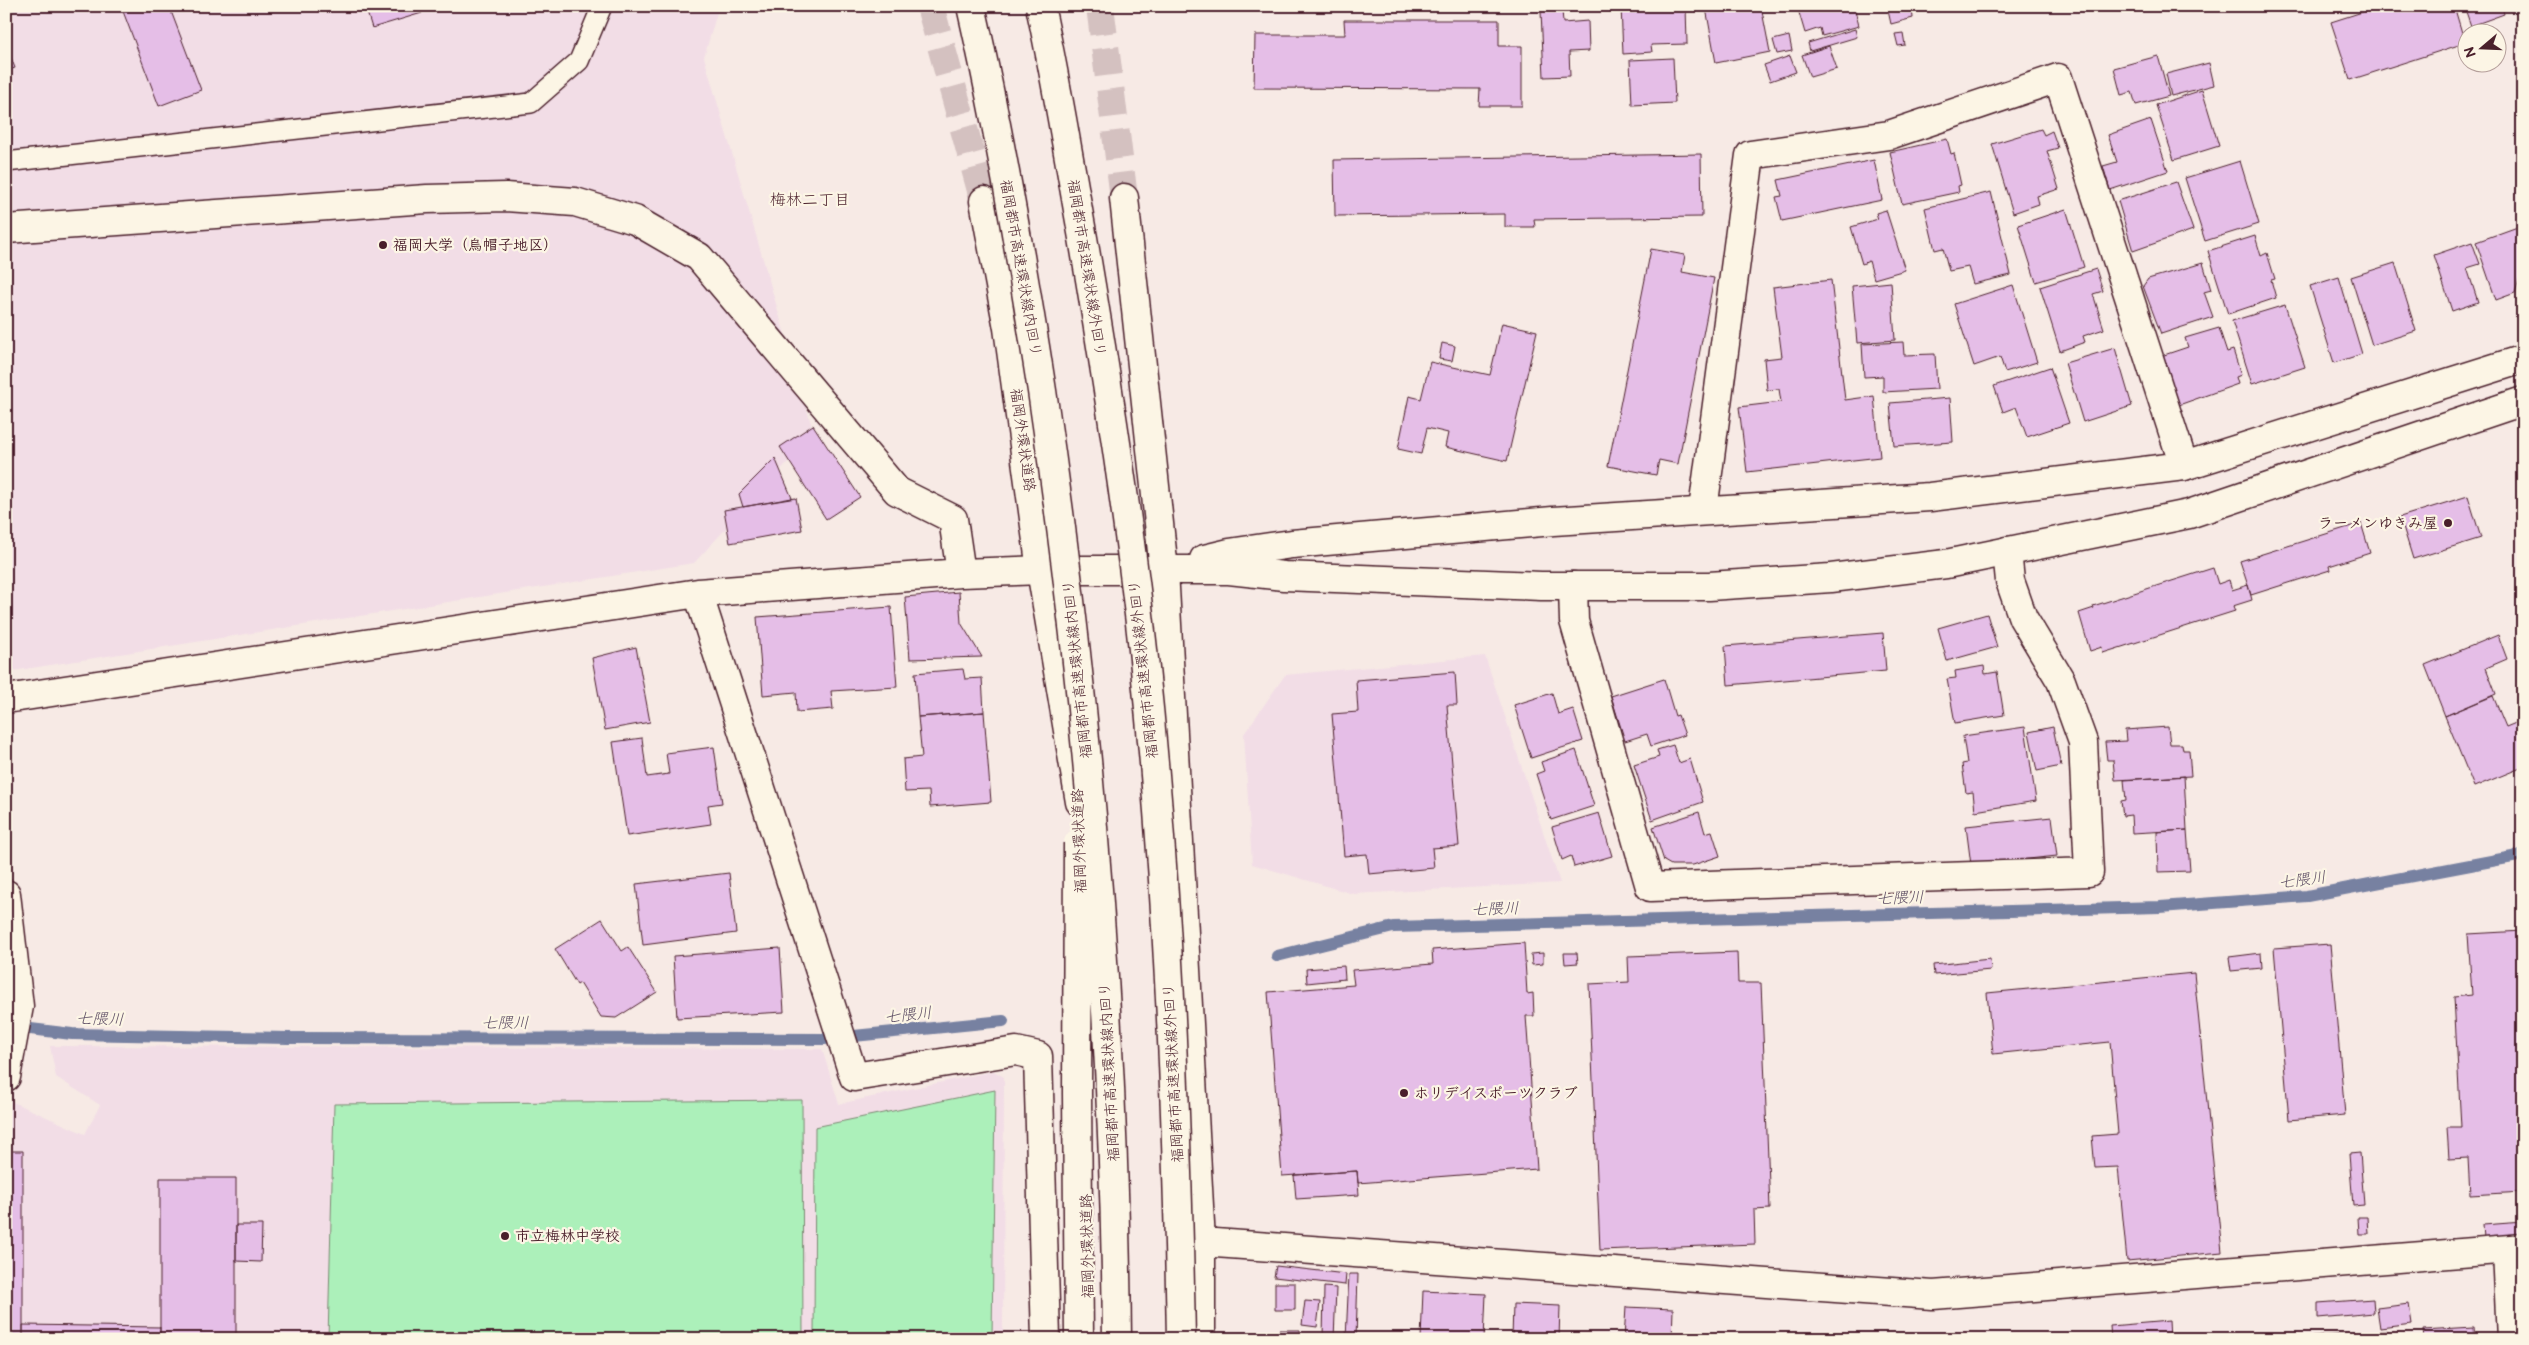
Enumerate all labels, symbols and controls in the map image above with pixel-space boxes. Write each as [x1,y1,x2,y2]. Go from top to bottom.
north arrow [2456,22,2506,72]
text: N [2460,44,2480,60]
street label: 福岡都市高速環状線内回り [996,178,1045,358]
street label: 福岡都市高速環状線外回り [1063,178,1110,358]
district label: 梅林二丁目 [770,191,850,210]
place label: 福岡大学（烏帽子地区） [393,236,558,255]
marker: 福岡大学（烏帽子地区） [377,239,389,251]
street label: 福岡外環状道路 [1006,387,1039,493]
place label: ラーメンゆきみ屋 [2318,514,2438,533]
marker: ラーメンゆきみ屋 [2442,517,2454,529]
street label: 福岡都市高速環状線内回り [1059,578,1096,759]
street label: 福岡都市高速環状線外回り [1125,578,1162,759]
street label: 福岡外環状道路 [1068,788,1091,894]
water label: 七隈川 [2277,868,2327,893]
water label: 七隈川 [1876,888,1924,909]
water label: 七隈川 [1471,899,1519,920]
street label: 福岡都市高速環状線内回り [1095,982,1124,1162]
street label: 福岡都市高速環状線外回り [1159,983,1188,1163]
water label: 七隈川 [883,1004,933,1027]
water label: 七隈川 [76,1009,124,1030]
water label: 七隈川 [481,1014,529,1033]
place label: ホリデイスポーツクラブ [1414,1084,1578,1103]
marker: ホリデイスポーツクラブ [1398,1087,1410,1099]
street label: 福岡外環状道路 [1077,1193,1098,1299]
place label: 市立梅林中学校 [515,1227,620,1246]
marker: 市立梅林中学校 [499,1230,511,1242]

